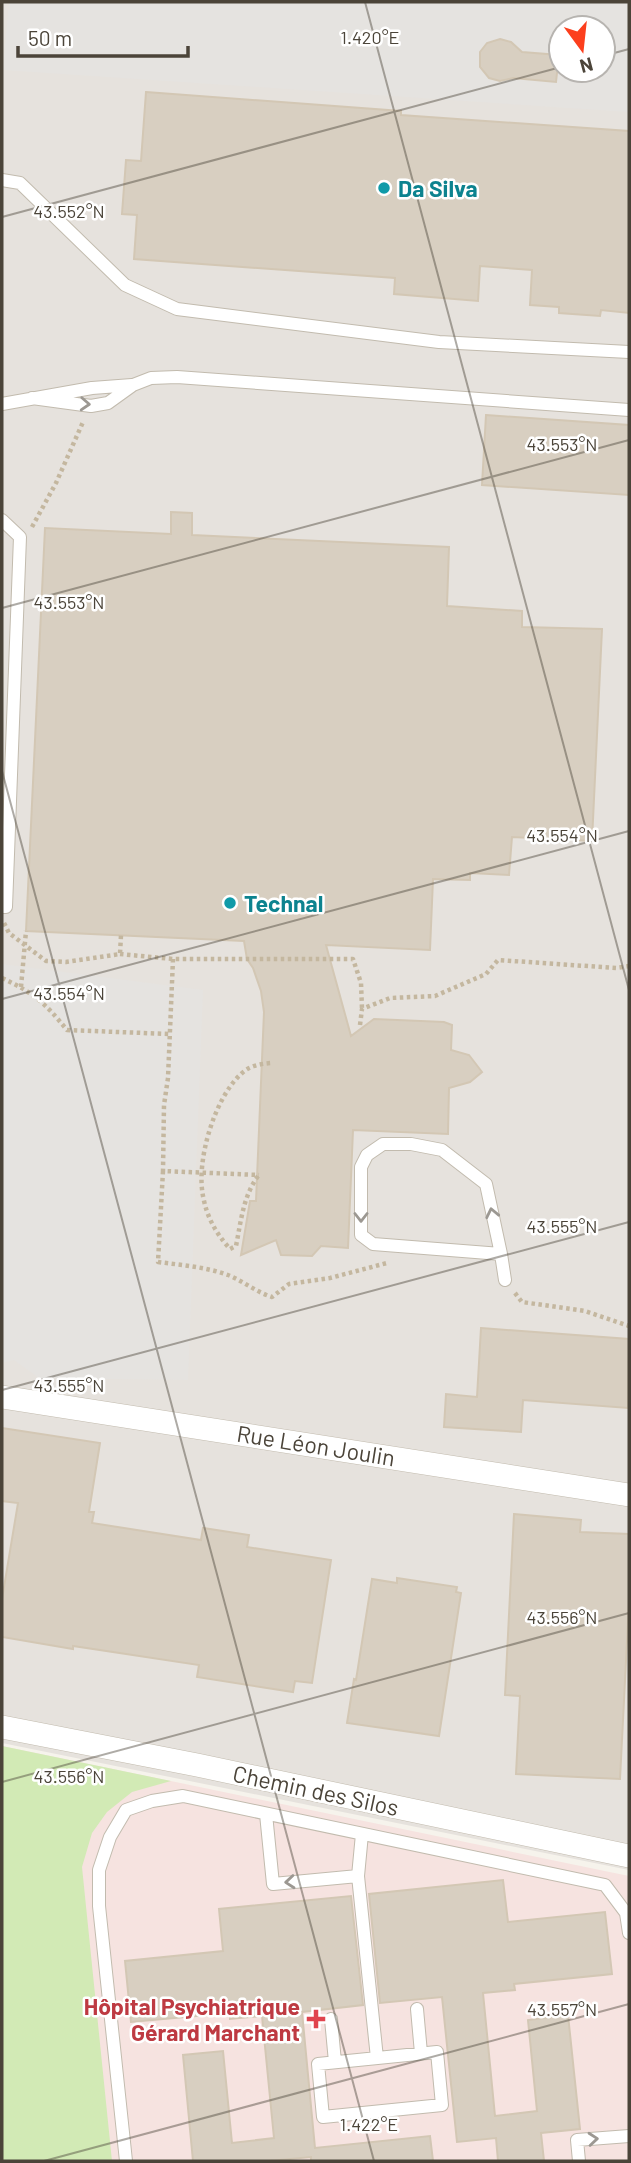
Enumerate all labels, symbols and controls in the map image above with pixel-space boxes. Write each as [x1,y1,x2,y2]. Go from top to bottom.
scale bar [18,14,187,58]
north arrow [547,14,617,84]
text: 50 m [28,25,72,50]
text: 1.420°E [341,26,399,48]
text: N [577,53,596,79]
place label: Da Silva [398,174,478,202]
marker: Da Silva [376,180,392,196]
text: 43.552°N [33,200,105,222]
one-way arrow [80,396,91,411]
text: 43.553°N [527,433,598,455]
text: 43.553°N [34,591,105,613]
text: 43.554°N [526,824,598,846]
place label: Technal [244,889,323,917]
marker: Technal [222,895,238,911]
text: 43.554°N [33,982,105,1004]
one-way arrow [486,1207,501,1219]
one-way arrow [353,1212,369,1223]
text: 43.555°N [527,1215,597,1237]
text: 43.555°N [34,1374,104,1396]
street label: Rue Léon Joulin [235,1419,397,1471]
text: 43.556°N [527,1606,598,1628]
street label: Chemin des Silos [231,1759,401,1821]
text: 43.556°N [34,1765,105,1787]
one-way arrow [285,1874,296,1889]
place label: Hôpital Psychiatrique Gérard Marchant [84,1992,300,2046]
text: 43.557°N [527,1998,597,2020]
marker: Hôpital Psychiatrique Gérard Marchant [306,2009,326,2029]
text: 1.422°E [340,2113,398,2135]
one-way arrow [588,2132,599,2147]

